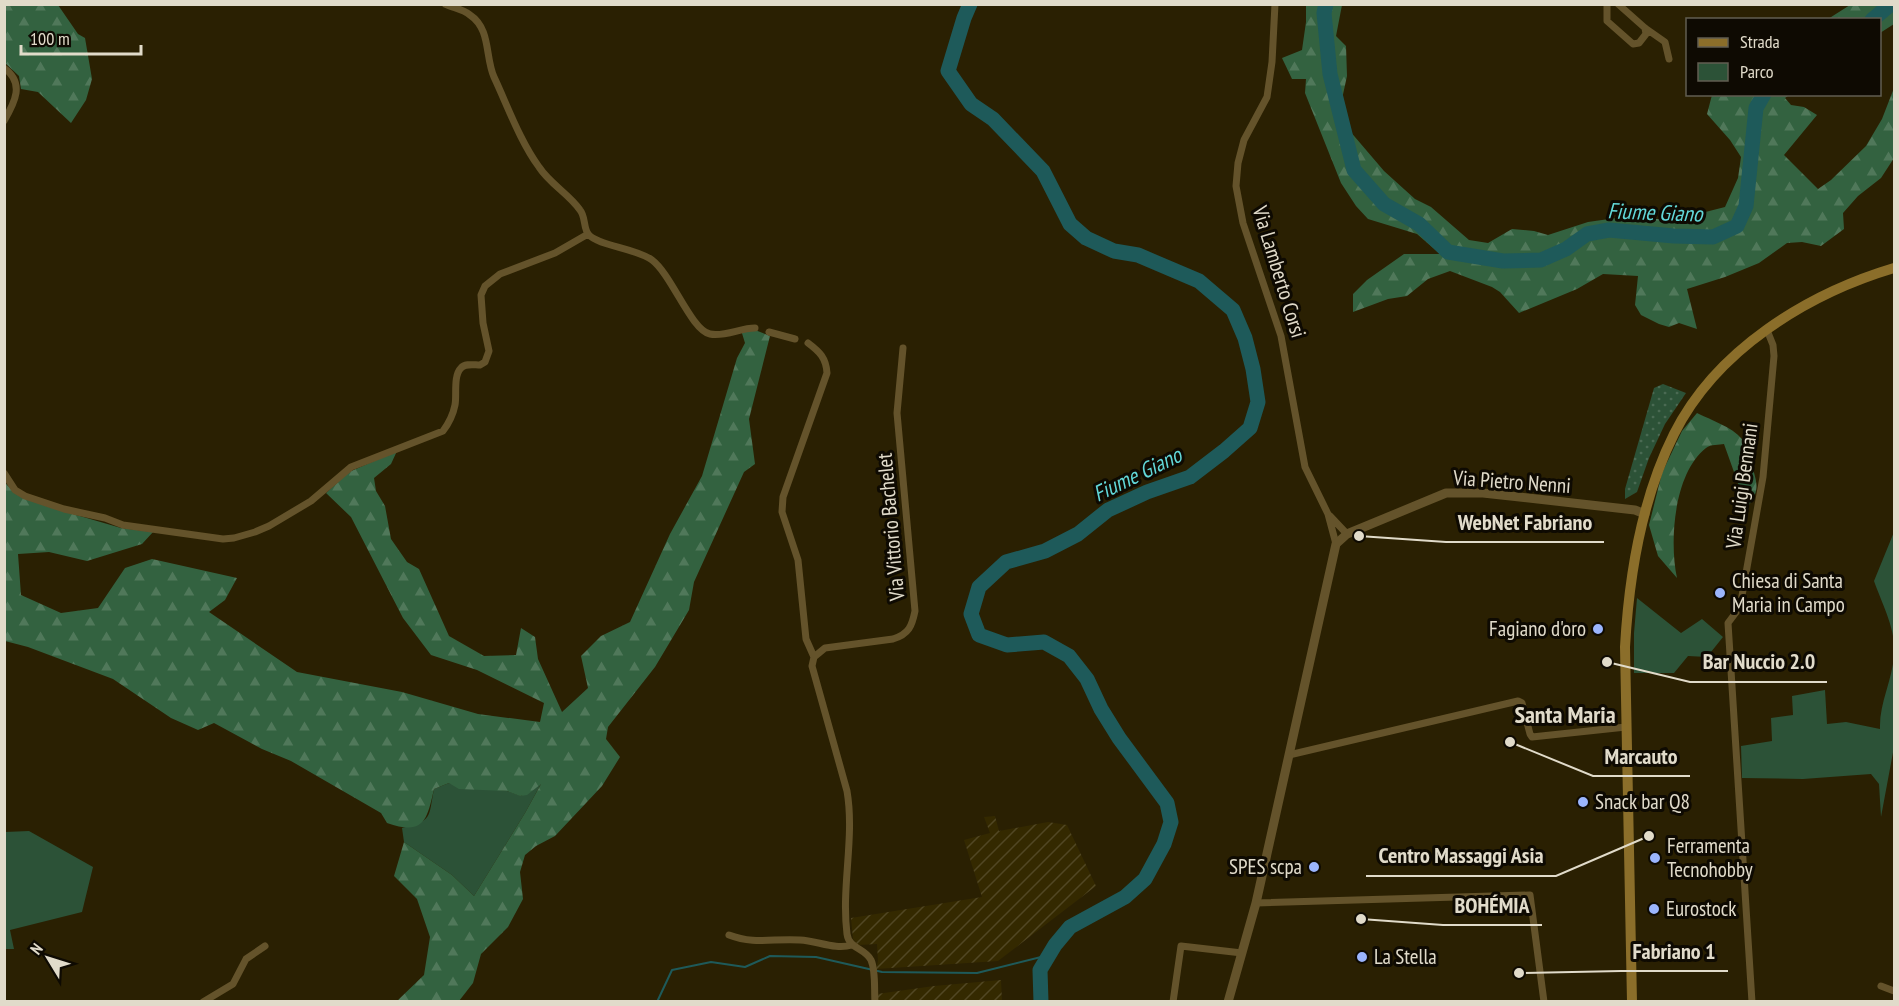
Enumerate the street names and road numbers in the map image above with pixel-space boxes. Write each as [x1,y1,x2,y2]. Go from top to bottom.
street label: Via Lamberto Corsi [1246,202,1312,341]
street label: Via Luigi Bennani [1719,421,1764,551]
street label: Via Vittorio Bachelet [871,452,910,603]
street label: Via Pietro Nenni [1451,464,1572,499]

